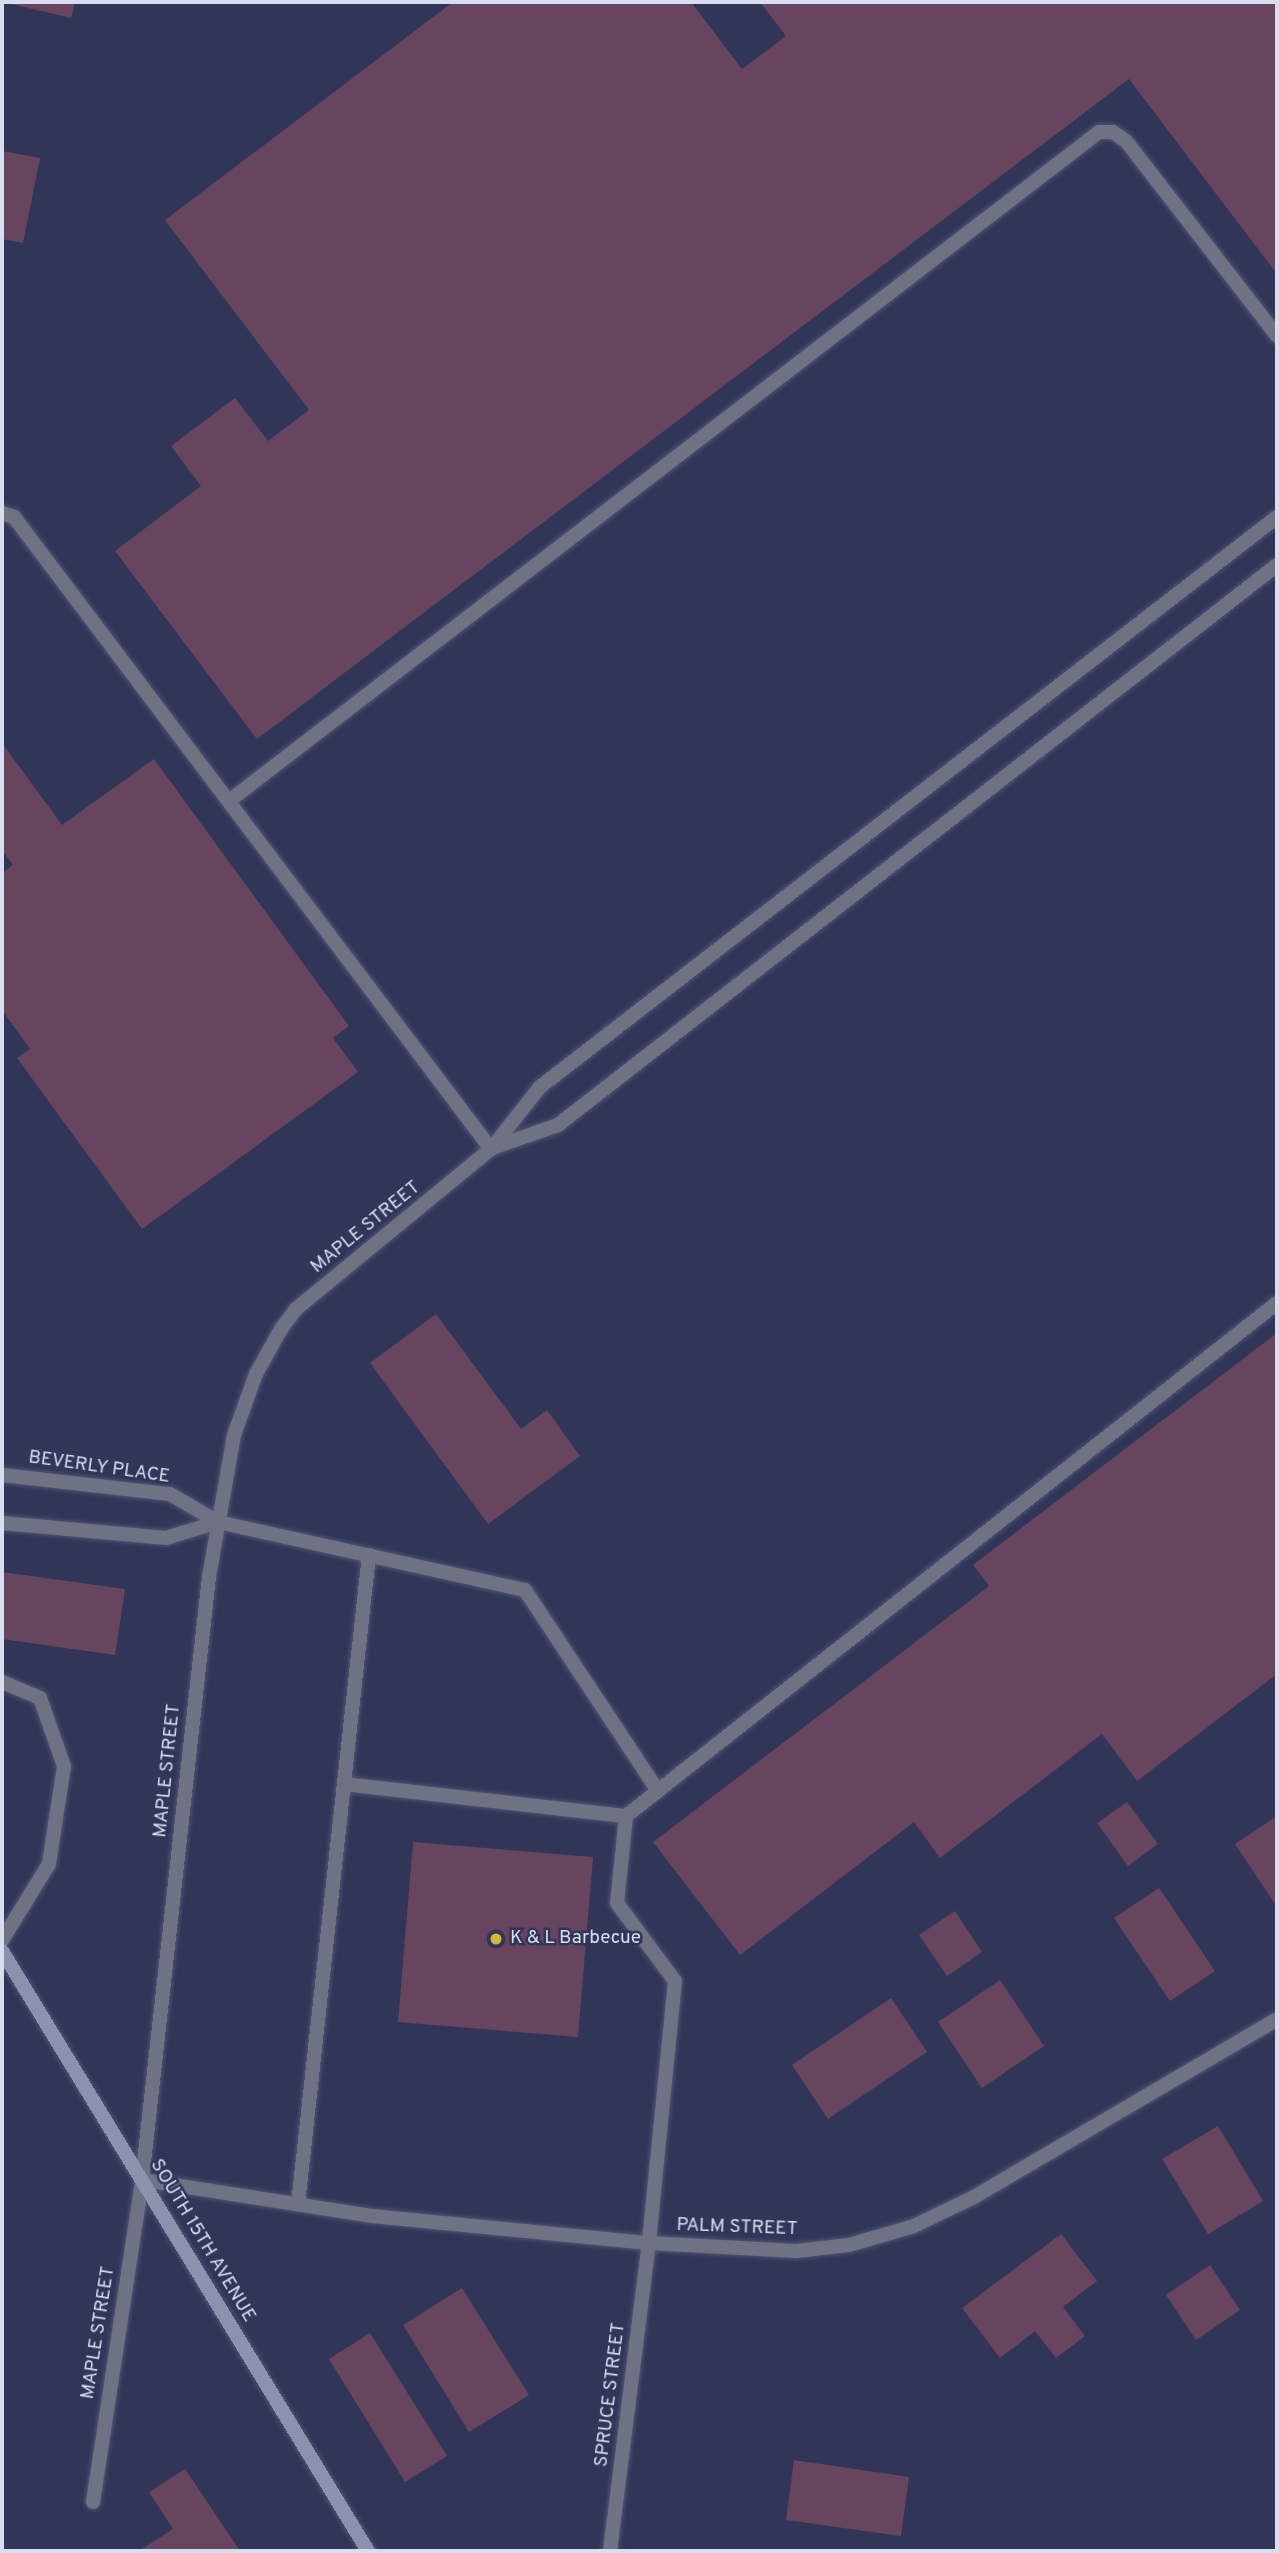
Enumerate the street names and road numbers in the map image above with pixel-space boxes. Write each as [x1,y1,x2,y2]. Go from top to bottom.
street label: MAPLE STREET [307,1177,425,1279]
street label: BEVERLY PLACE [26,1447,172,1489]
street label: MAPLE STREET [150,1703,186,1839]
street label: SOUTH 15TH AVENUE [144,2155,260,2327]
street label: PALM STREET [676,2214,798,2242]
street label: MAPLE STREET [77,2265,121,2401]
street label: SPRUCE STREET [591,2322,631,2468]

